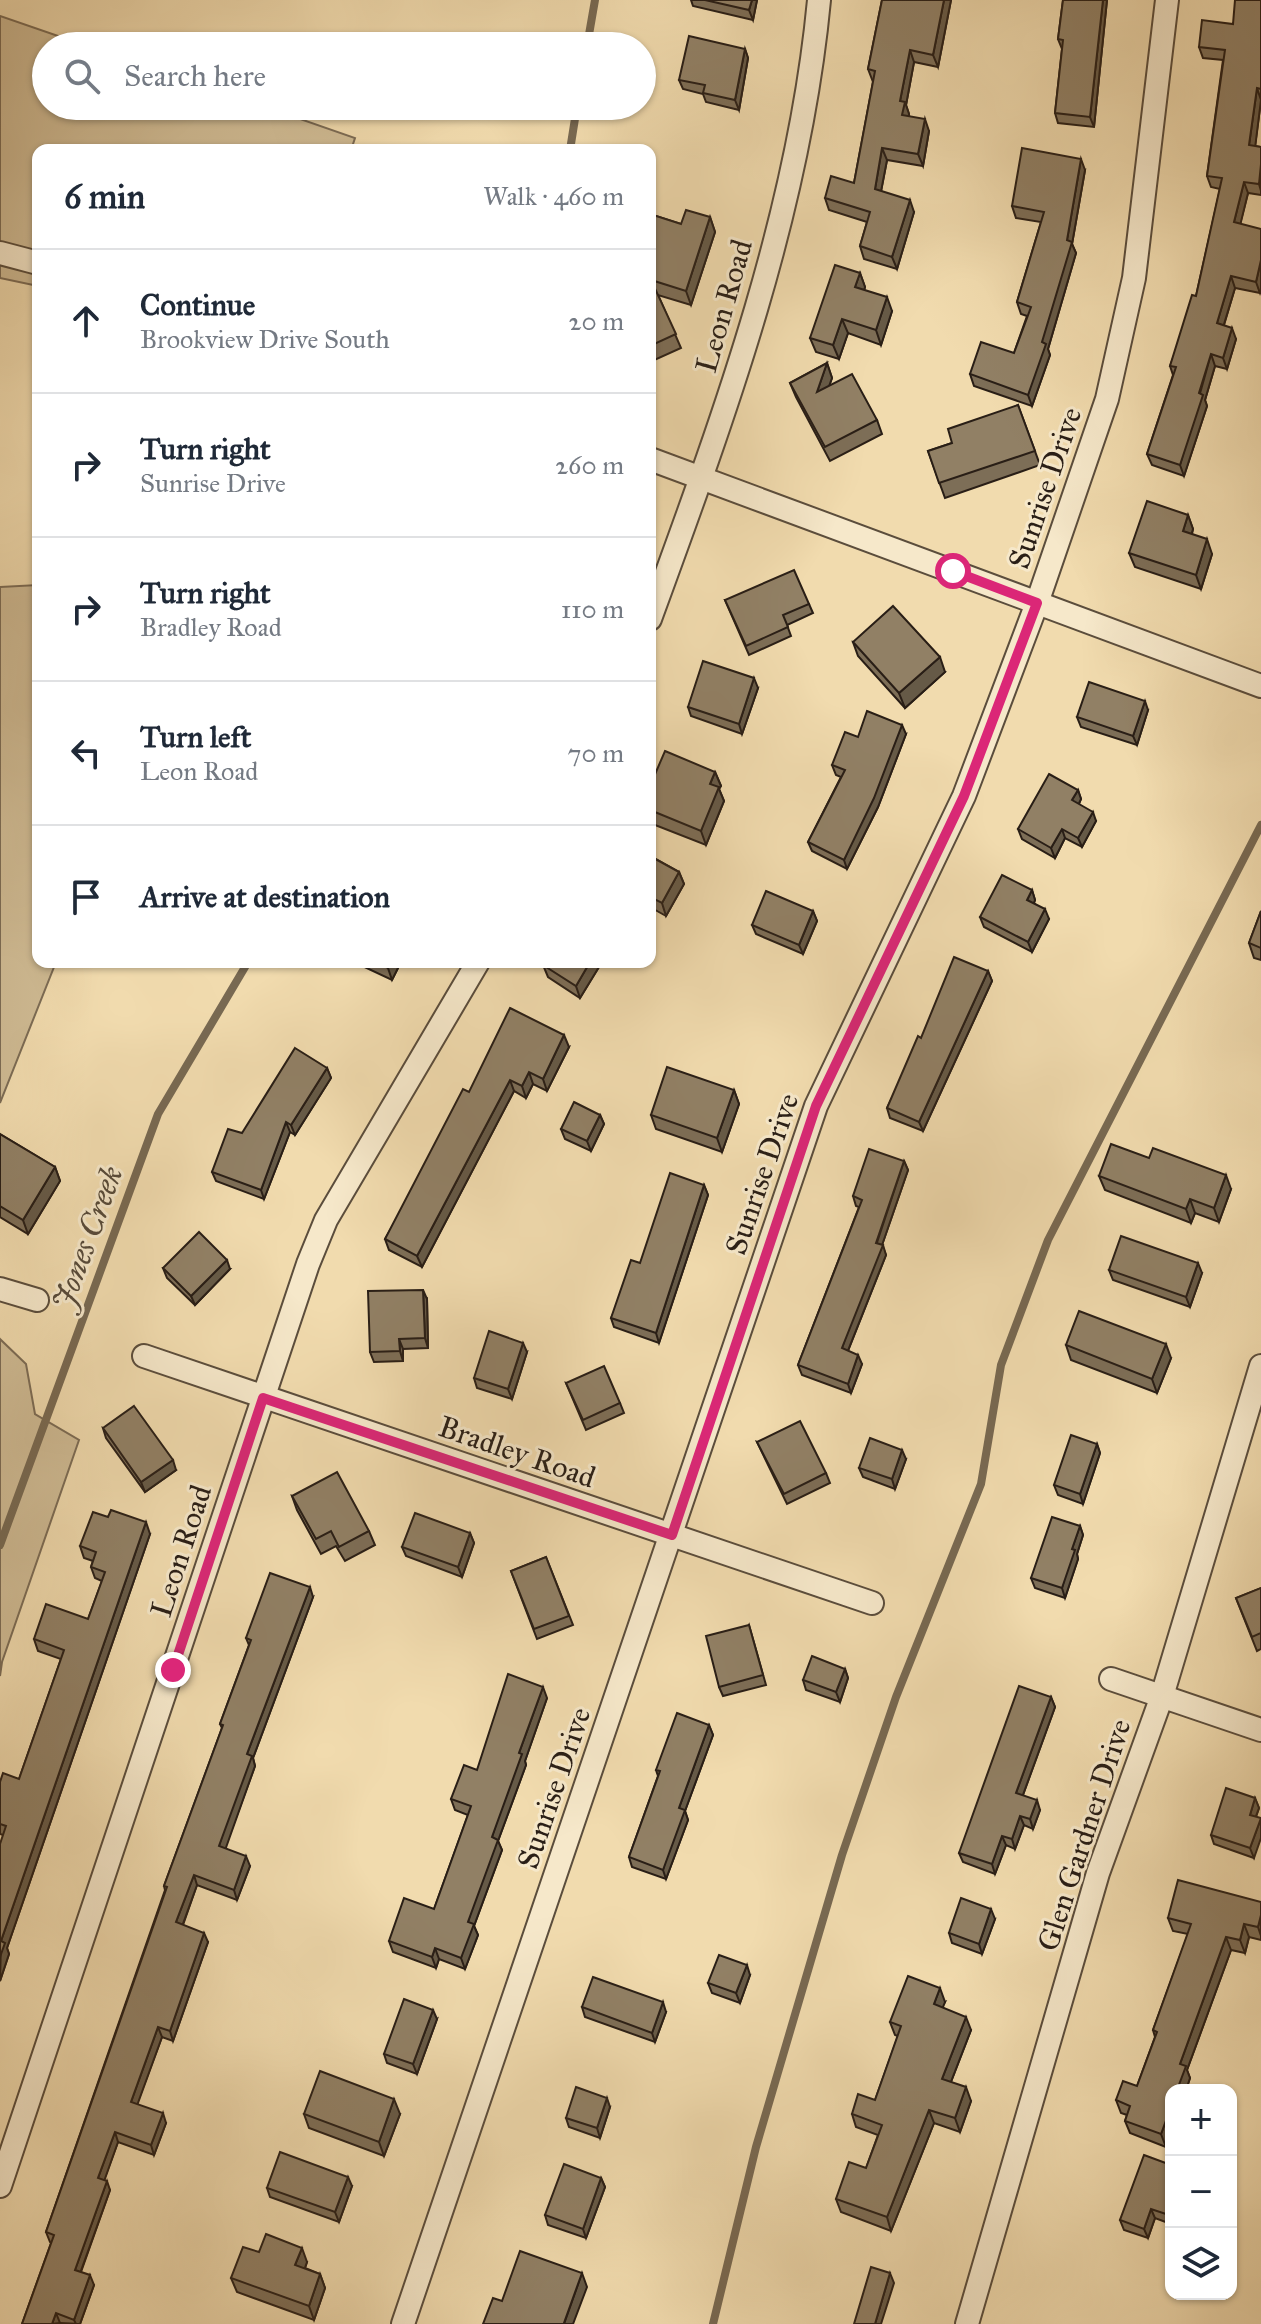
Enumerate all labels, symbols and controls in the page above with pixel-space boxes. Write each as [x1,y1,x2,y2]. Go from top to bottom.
search box [32,32,656,120]
icon: search [60,54,104,98]
text: Search here [124,58,266,94]
text: 6 min [64,176,145,217]
text: Walk · 460 m [483,180,624,212]
street label: Leon Road [688,235,760,377]
text: Continue [140,287,255,323]
icon: ahead [64,299,108,343]
text: 20 m [569,305,624,337]
text: Brookview Drive South [140,323,390,355]
street label: Sunrise Drive [1001,403,1089,573]
text: Turn right [140,431,271,467]
icon: right [64,443,108,487]
text: 260 m [555,449,624,481]
text: Sunrise Drive [140,467,286,499]
route start [935,553,971,589]
text: Turn right [140,575,271,611]
icon: right [64,587,108,631]
text: 110 m [561,593,624,625]
text: Bradley Road [140,611,282,643]
text: Turn left [140,719,251,755]
icon: left [64,731,108,775]
text: 70 m [568,737,624,769]
text: Leon Road [140,755,258,787]
icon: arrive [64,875,108,919]
text: Arrive at destination [140,879,390,915]
street label: Sunrise Drive [718,1089,806,1259]
water label: Jones Creek [43,1161,131,1317]
street label: Bradley Road [434,1408,600,1496]
street label: Leon Road [143,1480,219,1622]
route end [155,1652,191,1688]
street label: Sunrise Drive [510,1703,598,1873]
street label: Glen Gardner Drive [1030,1715,1138,1955]
map controls [1165,2084,1237,2300]
button: + [1165,2084,1237,2156]
button: − [1165,2156,1237,2228]
button: layers [1165,2228,1237,2300]

